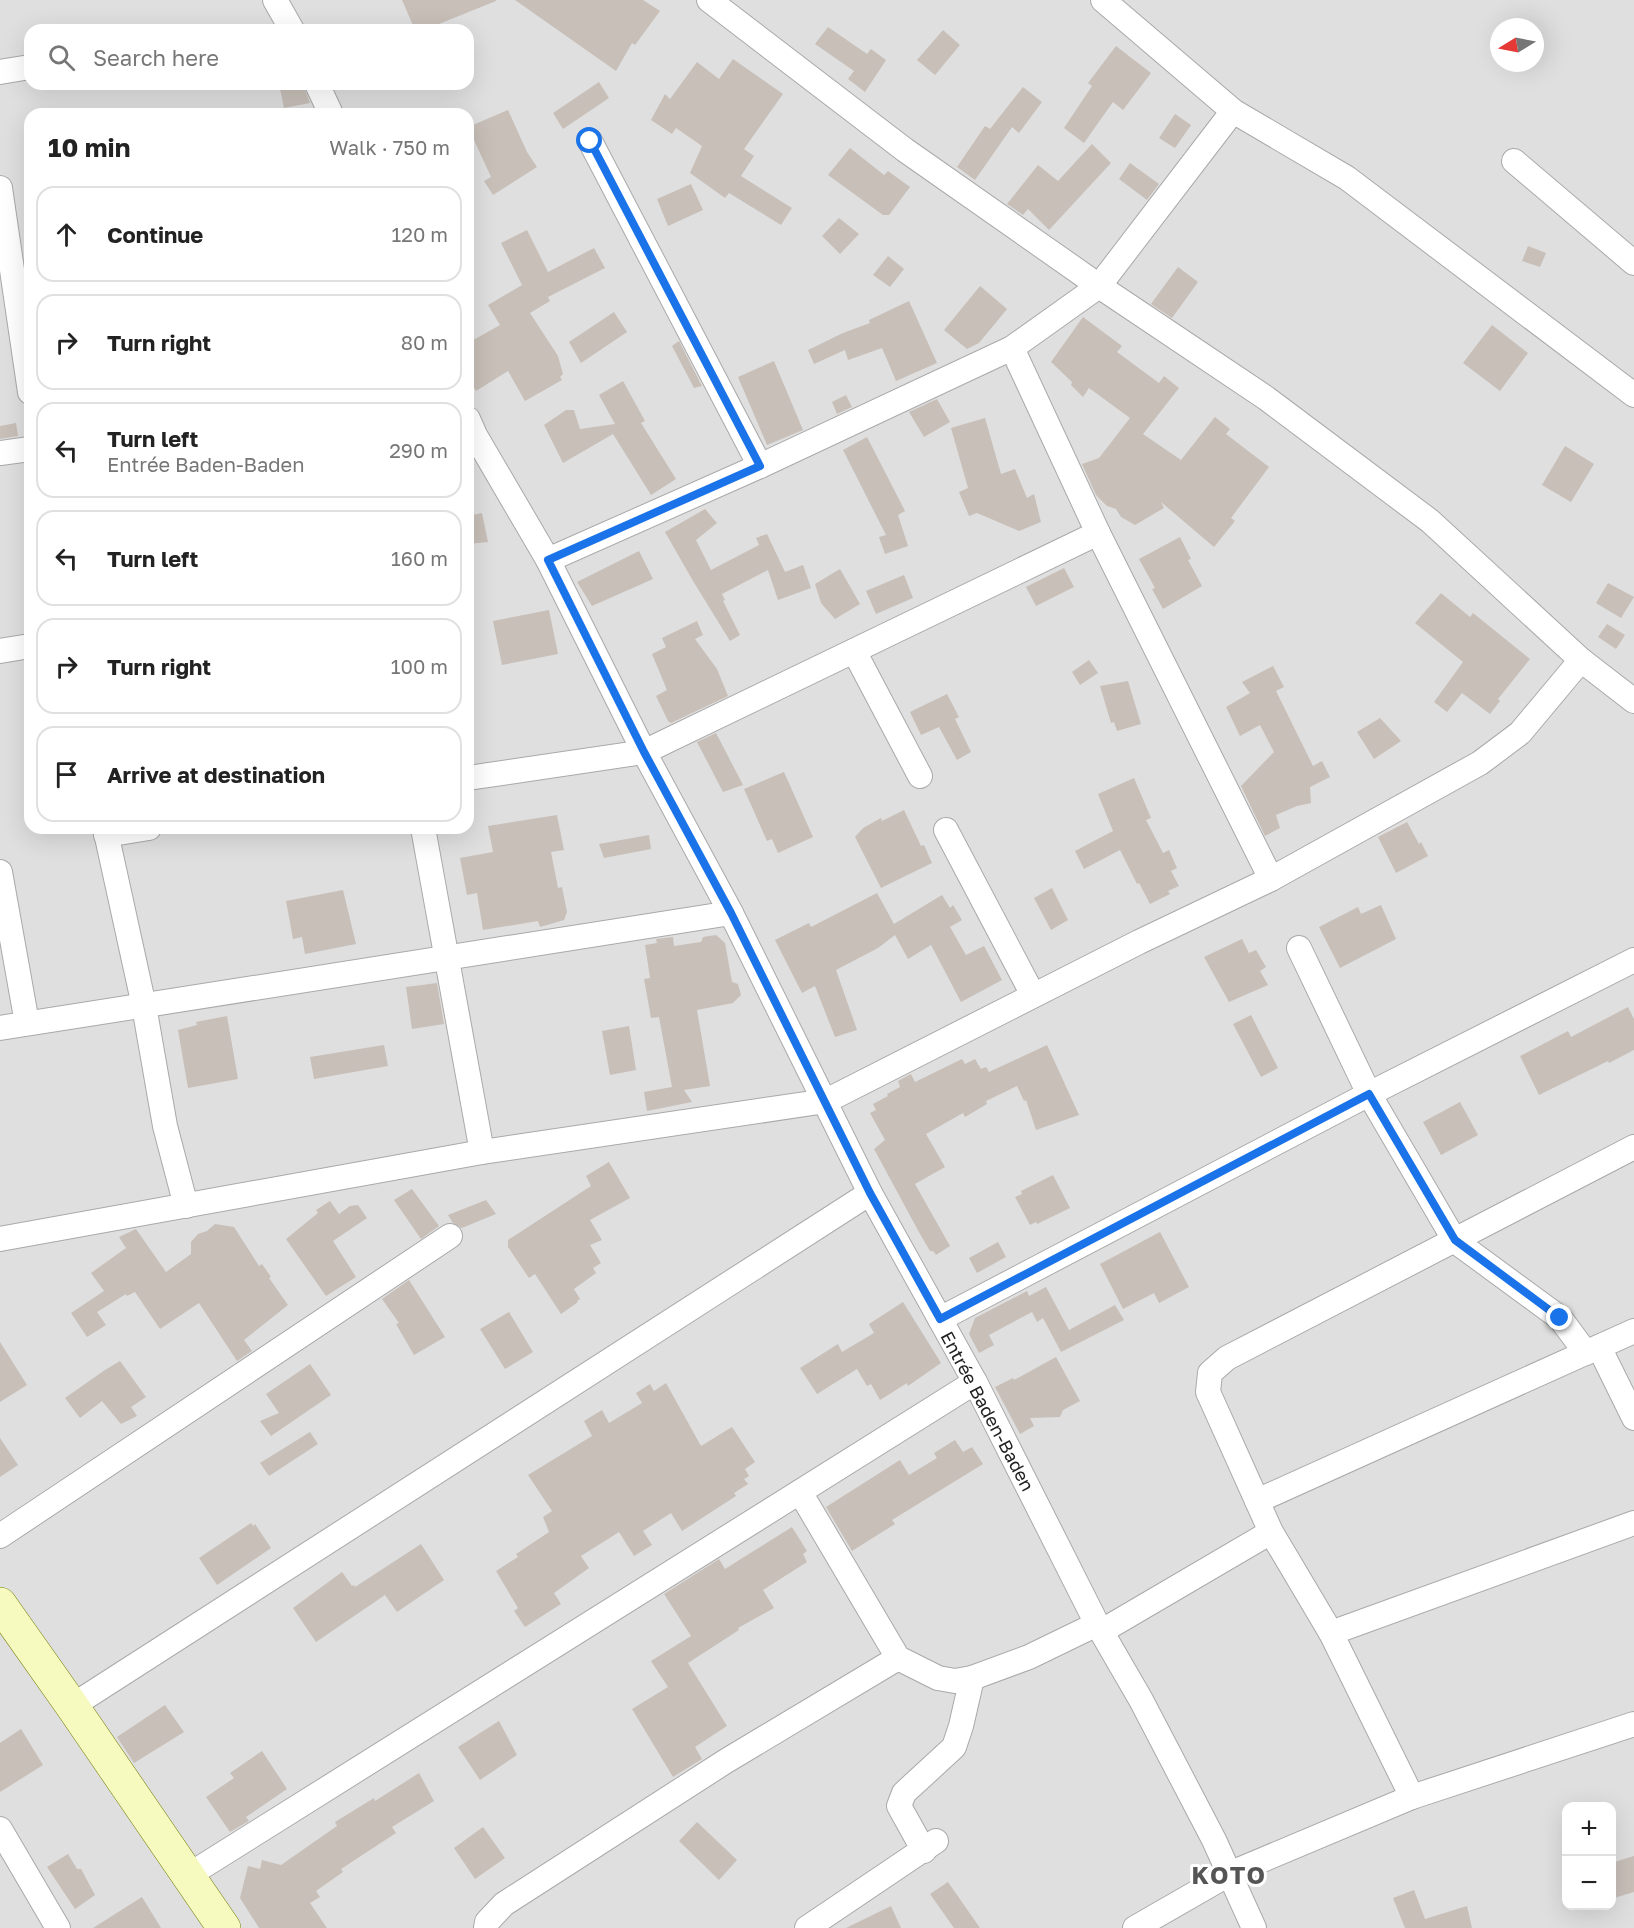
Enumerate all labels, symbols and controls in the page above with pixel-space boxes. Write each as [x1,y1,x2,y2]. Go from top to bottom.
north arrow [1490,18,1544,72]
search box [24,24,474,90]
icon: search [45,41,78,74]
text: Search here [93,44,219,71]
route start [576,127,602,153]
text: 10 min [48,132,130,163]
text: Walk · 750 m [329,135,450,159]
icon: ahead [50,218,83,251]
text: Continue [107,221,203,248]
text: 120 m [392,222,448,246]
icon: right [50,326,83,359]
text: Turn right [107,329,211,356]
text: 80 m [401,330,448,354]
text: Turn left [107,425,198,452]
icon: left [50,434,83,467]
text: 290 m [389,438,448,462]
text: Entrée Baden-Baden [107,452,305,476]
icon: left [50,542,83,575]
text: Turn left [107,545,198,572]
text: 160 m [391,546,448,570]
icon: right [50,650,83,683]
text: Turn right [107,653,211,680]
text: 100 m [391,654,448,678]
icon: arrive [50,758,83,791]
text: Arrive at destination [107,761,325,788]
route end [1546,1304,1572,1330]
street label: Entrée Baden-Baden [937,1327,1039,1495]
map controls [1562,1802,1616,1910]
button: + [1562,1802,1616,1856]
button: − [1562,1856,1616,1910]
district label: KOTO [1191,1860,1267,1889]

